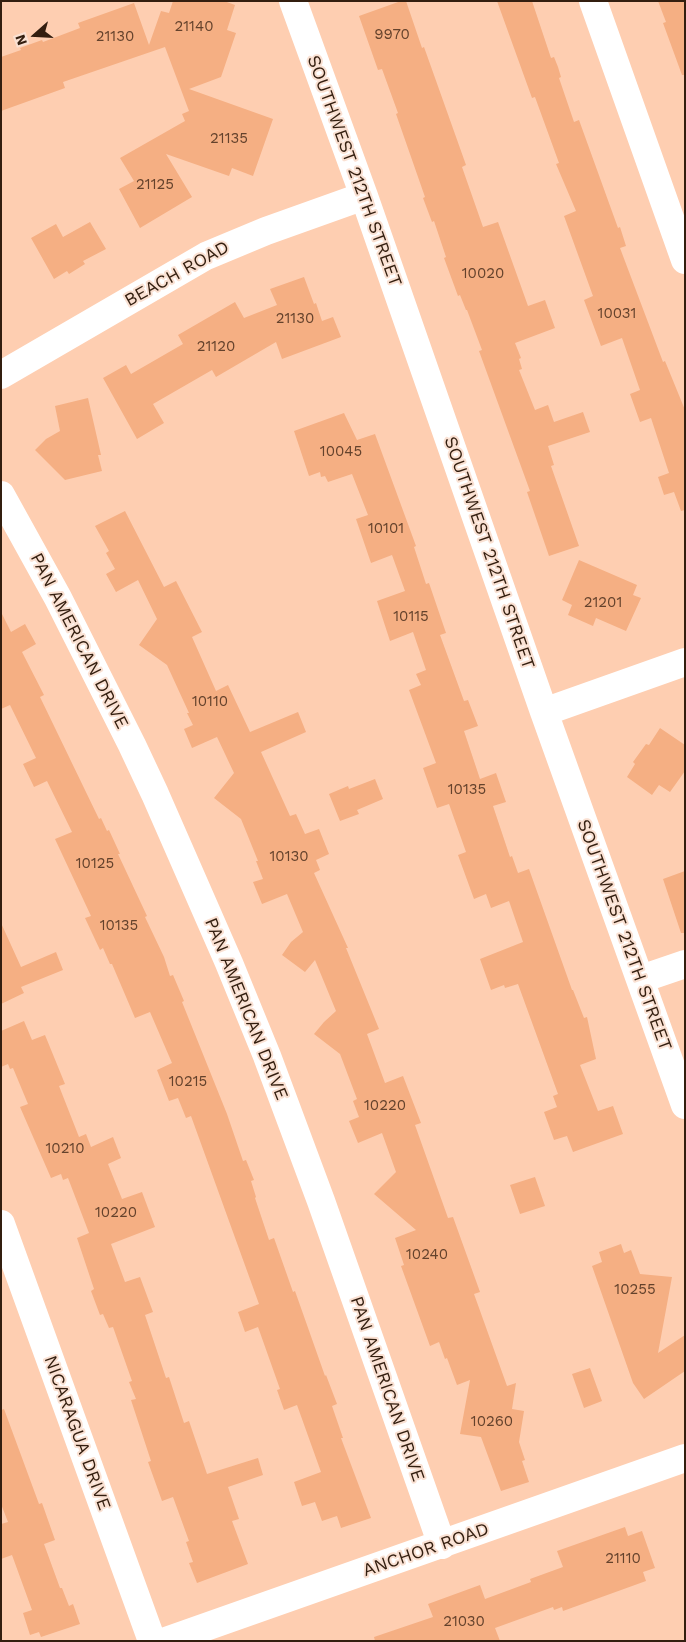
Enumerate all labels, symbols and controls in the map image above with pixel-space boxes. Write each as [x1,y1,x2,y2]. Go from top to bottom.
north arrow [10,10,60,60]
house number: 21140 [175,18,213,36]
house number: 9970 [374,26,410,44]
house number: 21130 [96,28,134,46]
text: N [12,32,30,47]
street label: SOUTHWEST 212TH STREET [302,52,406,290]
house number: 21135 [210,130,248,148]
house number: 21125 [136,176,174,194]
street label: BEACH ROAD [121,236,233,312]
house number: 10020 [462,265,504,283]
house number: 10031 [598,305,636,323]
house number: 21130 [276,310,314,328]
house number: 21120 [197,338,235,356]
street label: SOUTHWEST 212TH STREET [439,434,539,672]
house number: 10045 [320,443,362,461]
house number: 10101 [368,520,404,538]
street label: PAN AMERICAN DRIVE [25,549,133,733]
house number: 21201 [584,594,622,612]
house number: 10115 [393,608,429,626]
house number: 10110 [192,693,228,711]
house number: 10135 [448,781,486,799]
street label: SOUTHWEST 212TH STREET [572,816,676,1054]
house number: 10130 [269,848,309,866]
house number: 10125 [76,855,114,873]
street label: PAN AMERICAN DRIVE [200,915,292,1103]
house number: 10135 [100,917,138,935]
house number: 10215 [169,1073,207,1091]
house number: 10220 [364,1097,406,1115]
house number: 10210 [45,1140,85,1158]
house number: 10220 [95,1204,137,1222]
house number: 10240 [406,1246,448,1264]
house number: 10255 [614,1281,656,1299]
street label: PAN AMERICAN DRIVE [345,1294,429,1484]
street label: NICARAGUA DRIVE [39,1353,115,1513]
house number: 10260 [471,1413,513,1431]
street label: ANCHOR ROAD [360,1518,492,1582]
house number: 21110 [605,1550,641,1568]
house number: 21030 [443,1613,485,1631]

